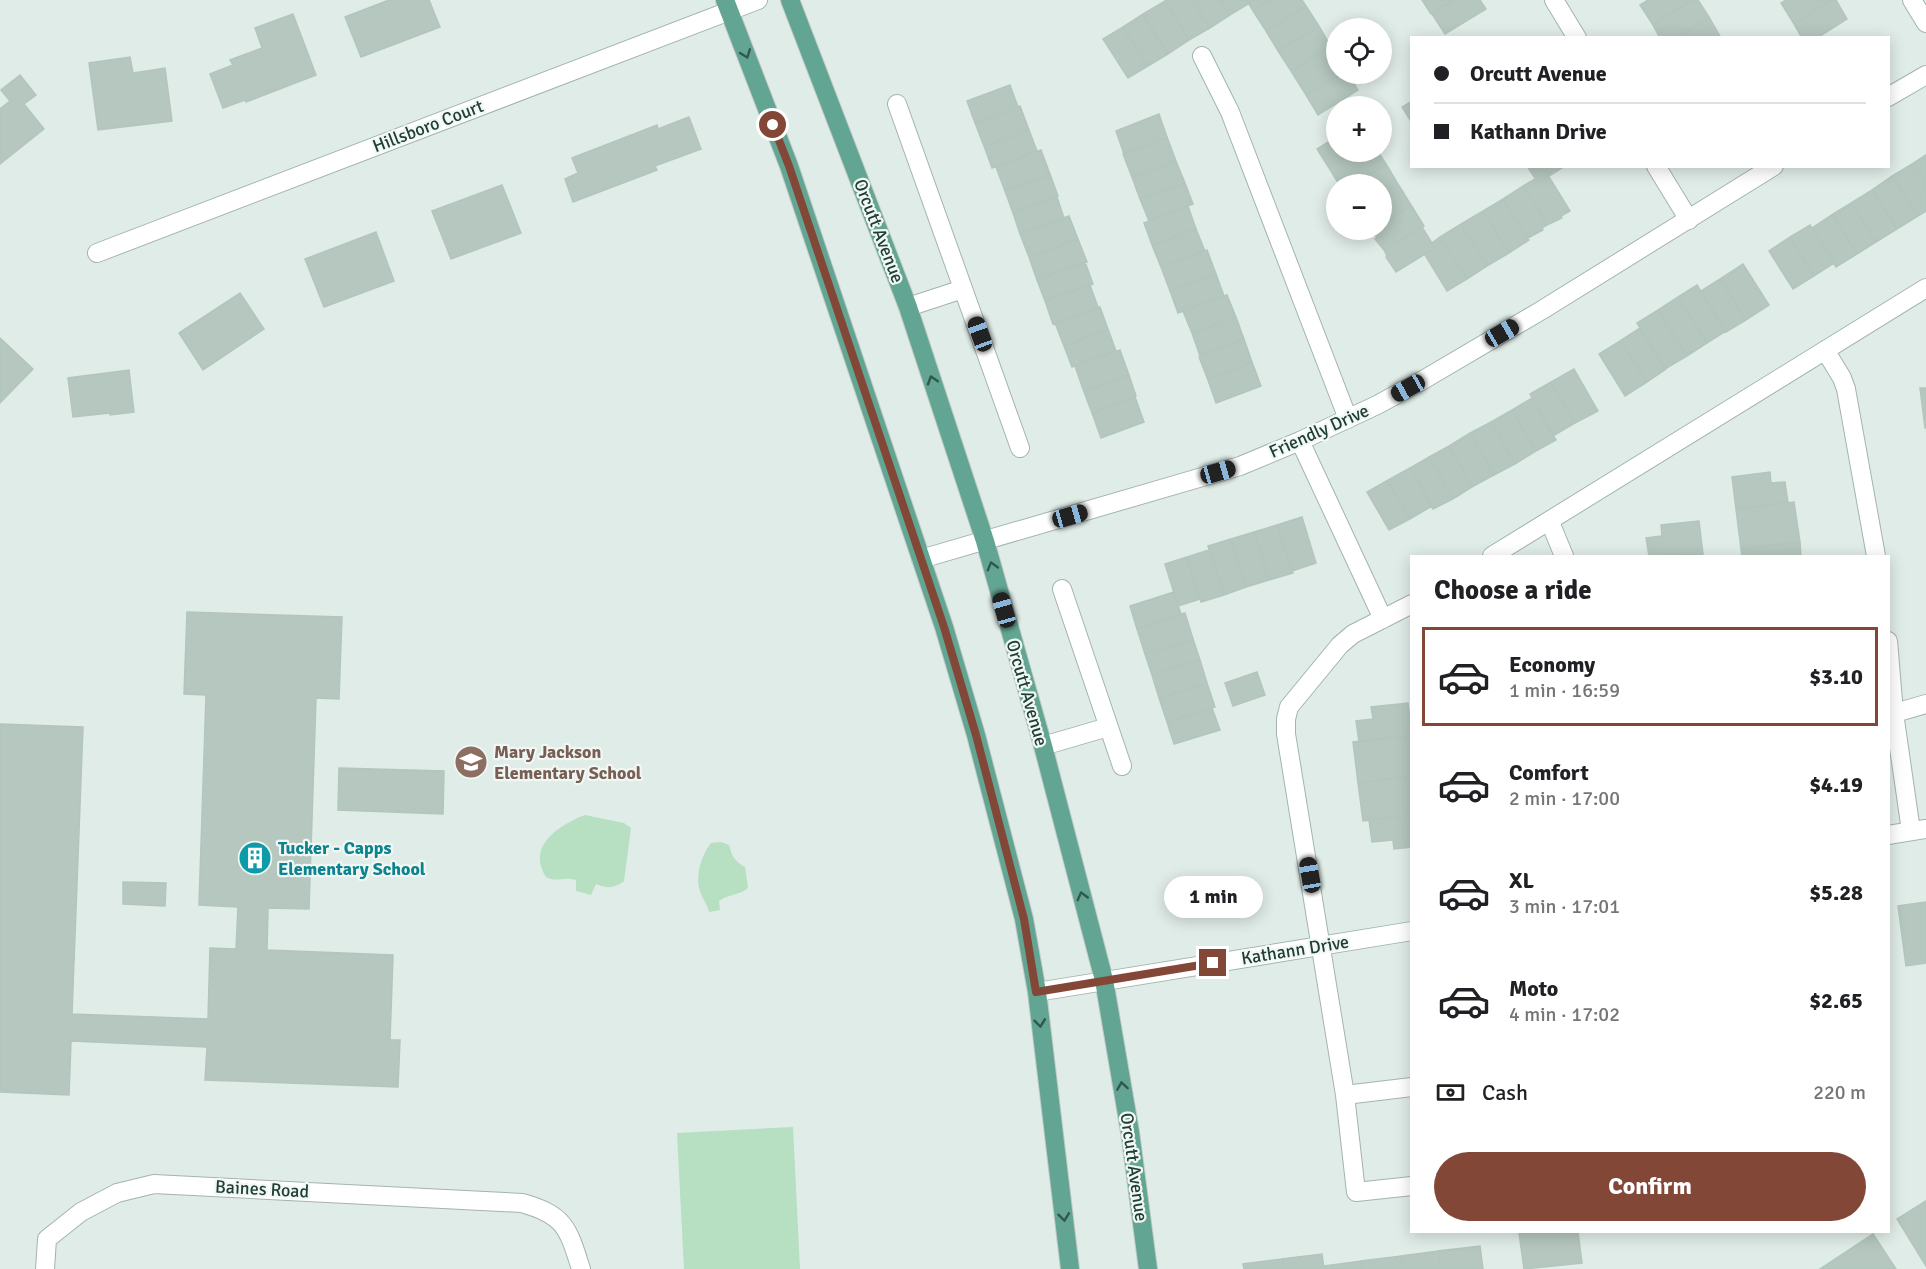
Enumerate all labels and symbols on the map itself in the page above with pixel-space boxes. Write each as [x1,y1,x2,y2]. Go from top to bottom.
one-way arrow [739,49,752,59]
street label: Hillsboro Court [369,95,487,157]
route start [759,111,786,138]
street label: Orcutt Avenue [849,176,909,286]
car [965,314,995,354]
car [1482,316,1522,350]
car [1388,371,1428,405]
one-way arrow [927,375,939,386]
street label: Friendly Drive [1266,399,1372,463]
car [1198,458,1238,486]
car [1050,502,1090,530]
one-way arrow [986,561,999,571]
car [990,590,1018,630]
street label: Orcutt Avenue [1001,637,1053,749]
place label: Mary Jackson Elementary School [494,741,642,784]
school or university icon: Mary Jackson Elementary School [453,744,489,780]
place label: Tucker - Capps Elementary School [278,837,426,880]
building icon: Tucker - Capps Elementary School [237,840,273,876]
car [1298,856,1322,894]
callout: 1 min [1164,876,1262,918]
one-way arrow [1077,891,1089,902]
street label: Kathann Drive [1240,931,1350,969]
route end [1199,949,1226,976]
one-way arrow [1034,1018,1046,1028]
one-way arrow [1116,1082,1129,1092]
street label: Orcutt Avenue [1115,1111,1153,1223]
street label: Baines Road [214,1176,310,1202]
one-way arrow [1057,1212,1069,1221]

